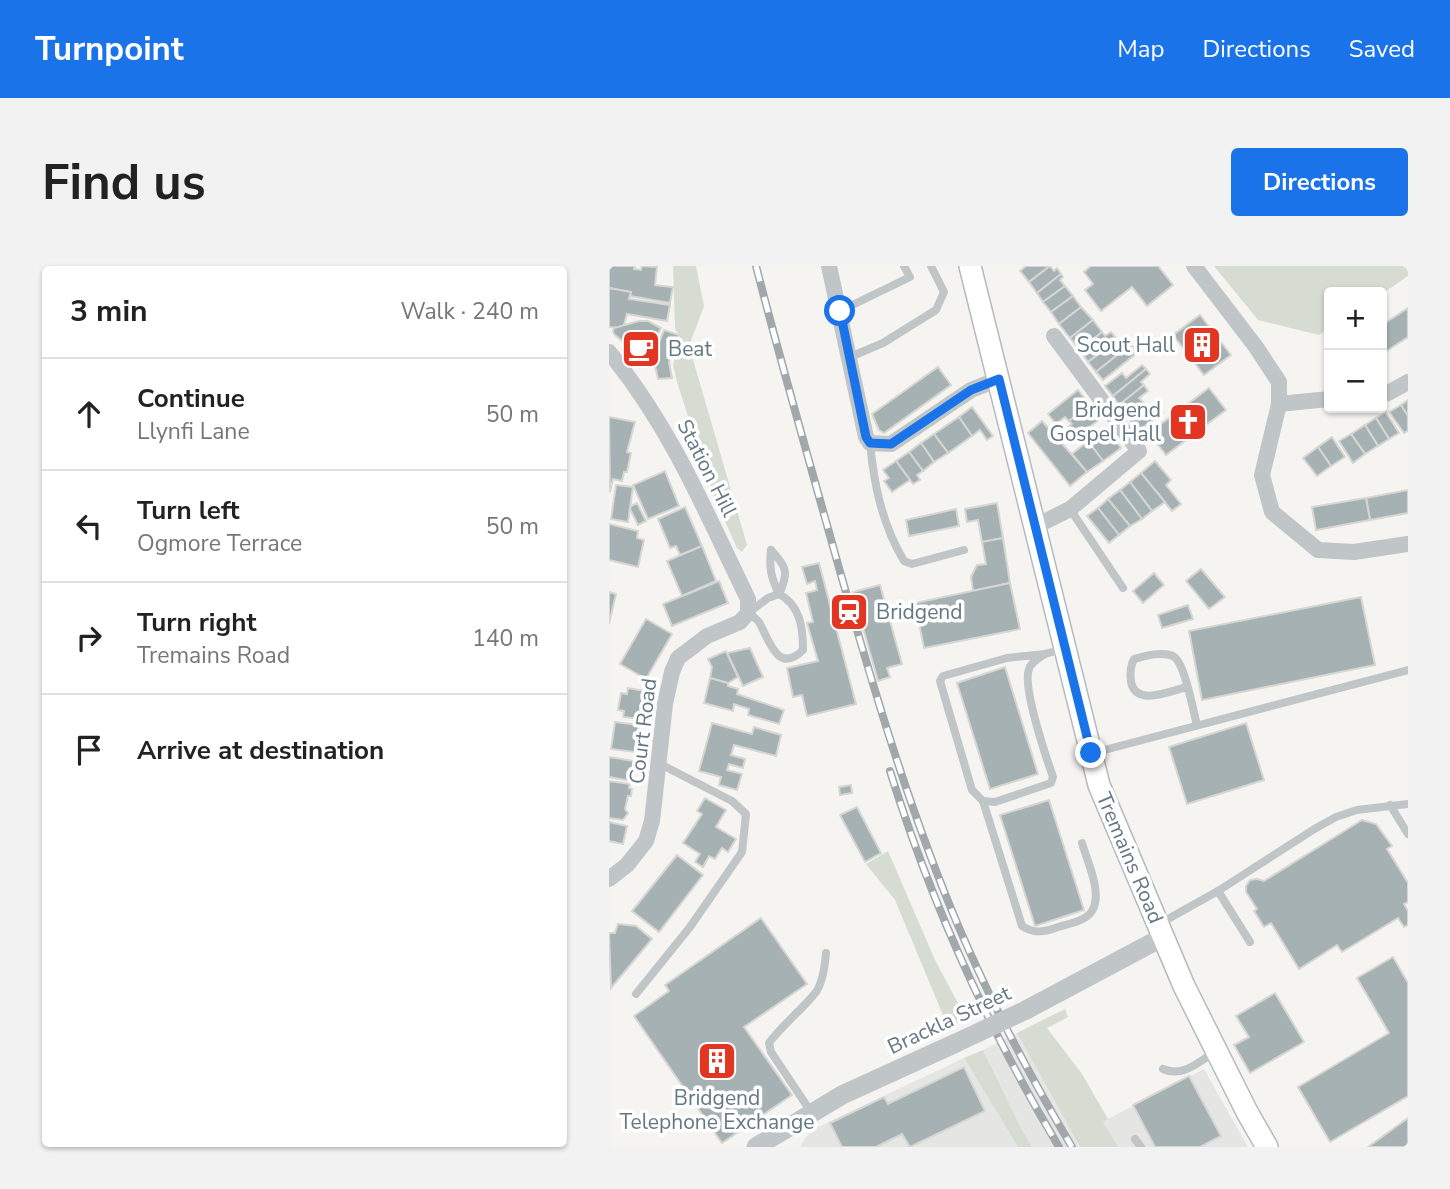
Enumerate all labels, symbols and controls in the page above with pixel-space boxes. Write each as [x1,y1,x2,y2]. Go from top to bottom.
text: Turnpoint [35,27,184,72]
text: Map [1117,33,1164,65]
text: Directions [1202,33,1311,65]
text: Saved [1349,33,1415,65]
button: Directions [1231,148,1408,216]
text: Find us [42,149,206,216]
map controls [1324,287,1387,413]
button: + [1324,287,1387,350]
text: 3 min [70,291,148,332]
route start [824,295,855,326]
text: Walk · 240 m [400,296,539,327]
building icon: Scout Hall [1181,324,1223,366]
cafe icon: Beat [620,328,662,370]
place label: Scout Hall [1077,331,1176,359]
place label: Beat [668,335,712,363]
button: − [1324,350,1387,413]
text: Continue [137,381,245,416]
icon: ahead [70,395,108,433]
place label: Bridgend Gospel Hall [1049,396,1162,448]
text: 50 m [486,399,539,430]
church icon: Bridgend Gospel Hall [1167,401,1209,443]
street label: Station Hill [670,414,744,522]
text: Llynfi Lane [137,416,250,447]
text: Turn left [137,493,240,528]
icon: left [70,507,108,545]
text: 50 m [486,511,539,542]
text: Ogmore Terrace [137,528,302,559]
station icon: Bridgend [828,591,870,633]
place label: Bridgend [876,598,962,626]
text: Turn right [137,605,256,640]
icon: right [70,619,108,657]
text: 140 m [472,623,539,654]
text: Tremains Road [137,640,290,671]
street label: Court Road [623,676,663,786]
icon: arrive [70,731,108,769]
text: Arrive at destination [137,733,384,768]
route end [1075,737,1106,768]
street label: Tremains Road [1090,788,1170,928]
street label: Brackla Street [883,979,1016,1061]
building icon: Bridgend Telephone Exchange [696,1040,738,1082]
place label: Bridgend Telephone Exchange [619,1084,815,1136]

